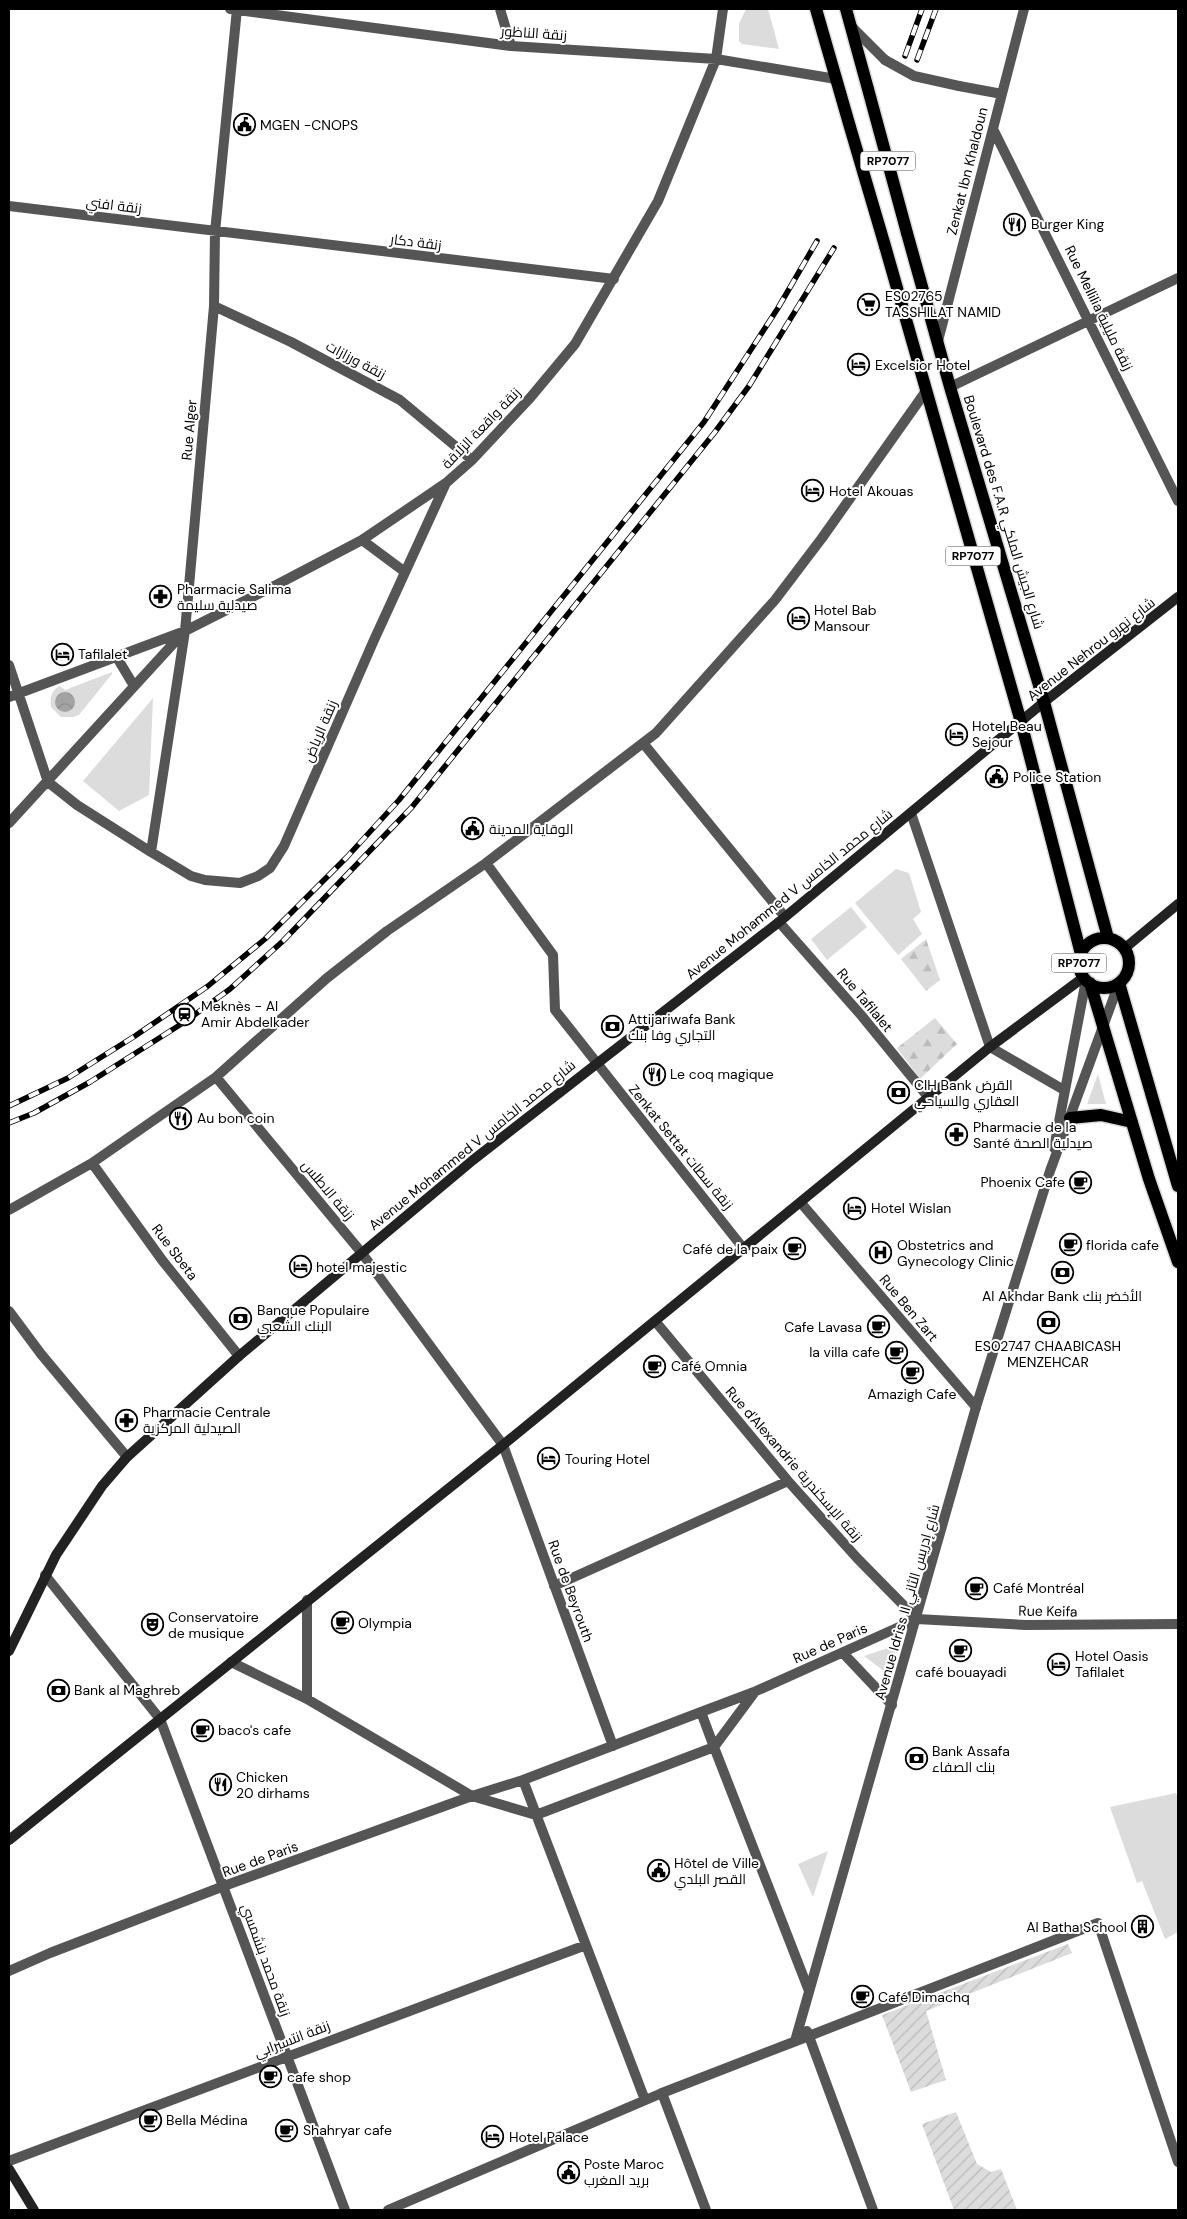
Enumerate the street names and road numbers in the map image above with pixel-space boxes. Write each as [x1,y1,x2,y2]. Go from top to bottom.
street label: زنقة الناظور [499,22,568,44]
street label: Zenkat Ibn Khaldoun [942,105,992,237]
road number: RP7077 [860,152,916,170]
street label: زنقة افني [85,193,143,220]
street label: زنقة دكار [388,230,443,254]
street label: Rue Mellilia زنقة مليلية [1061,242,1137,374]
street label: زنقة ورزازات [323,337,389,383]
street label: زنقة واقعة الزلاقة [438,384,524,472]
street label: Boulevard des F.A.R شارع الجيش الملكي [957,393,1048,632]
street label: Rue Alger [177,399,201,461]
road number: RP7077 [946,546,1000,566]
street label: Avenue Nehrou شارع نهرو [1023,593,1159,705]
street label: زنقة الرياض [299,697,341,765]
street label: Avenue Mohammed V شارع محمد الخامس [682,805,896,983]
road number: RP7077 [1052,954,1106,972]
street label: Rue Tafilalet [833,965,897,1035]
street label: Avenue Mohammed V شارع محمد الخامس [365,1056,579,1234]
street label: Zenkat Settat زنقة سطات [625,1081,737,1213]
street label: زنقة الاطلس [298,1156,358,1224]
street label: Rue Sbeta [148,1220,202,1284]
street label: Rue Ben Zart [876,1271,942,1345]
street label: Rue d'Alexandrie زنقة الإسكندرية [722,1383,866,1545]
street label: Avenue Idriss II شارع إدريس الثاني [870,1502,947,1703]
street label: Rue de Beyrouth [544,1538,598,1644]
street label: Rue Keifa [1018,1601,1078,1621]
street label: Rue de Paris [790,1619,870,1667]
street label: Rue de Paris [220,1837,300,1881]
street label: زنقة محمد بنشمسي [235,1901,295,2020]
street label: زنقة انتسيرابي [251,2016,334,2065]

